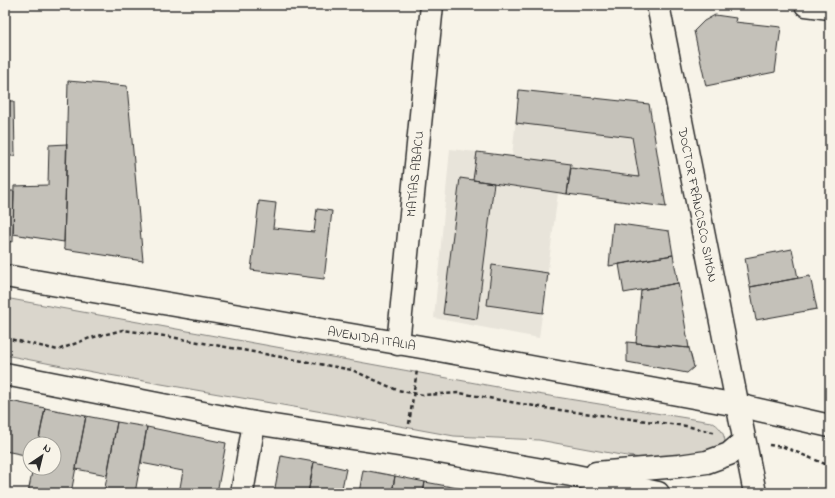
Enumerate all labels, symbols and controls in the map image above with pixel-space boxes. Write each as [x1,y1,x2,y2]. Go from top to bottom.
street label: DOCTOR FRANCISCO SIMÓN [673,125,722,284]
street label: MATÍAS ABACU [401,130,429,218]
street label: AVENIDA ITALIA [326,322,417,355]
north arrow [22,436,62,476]
text: N [40,440,55,457]

